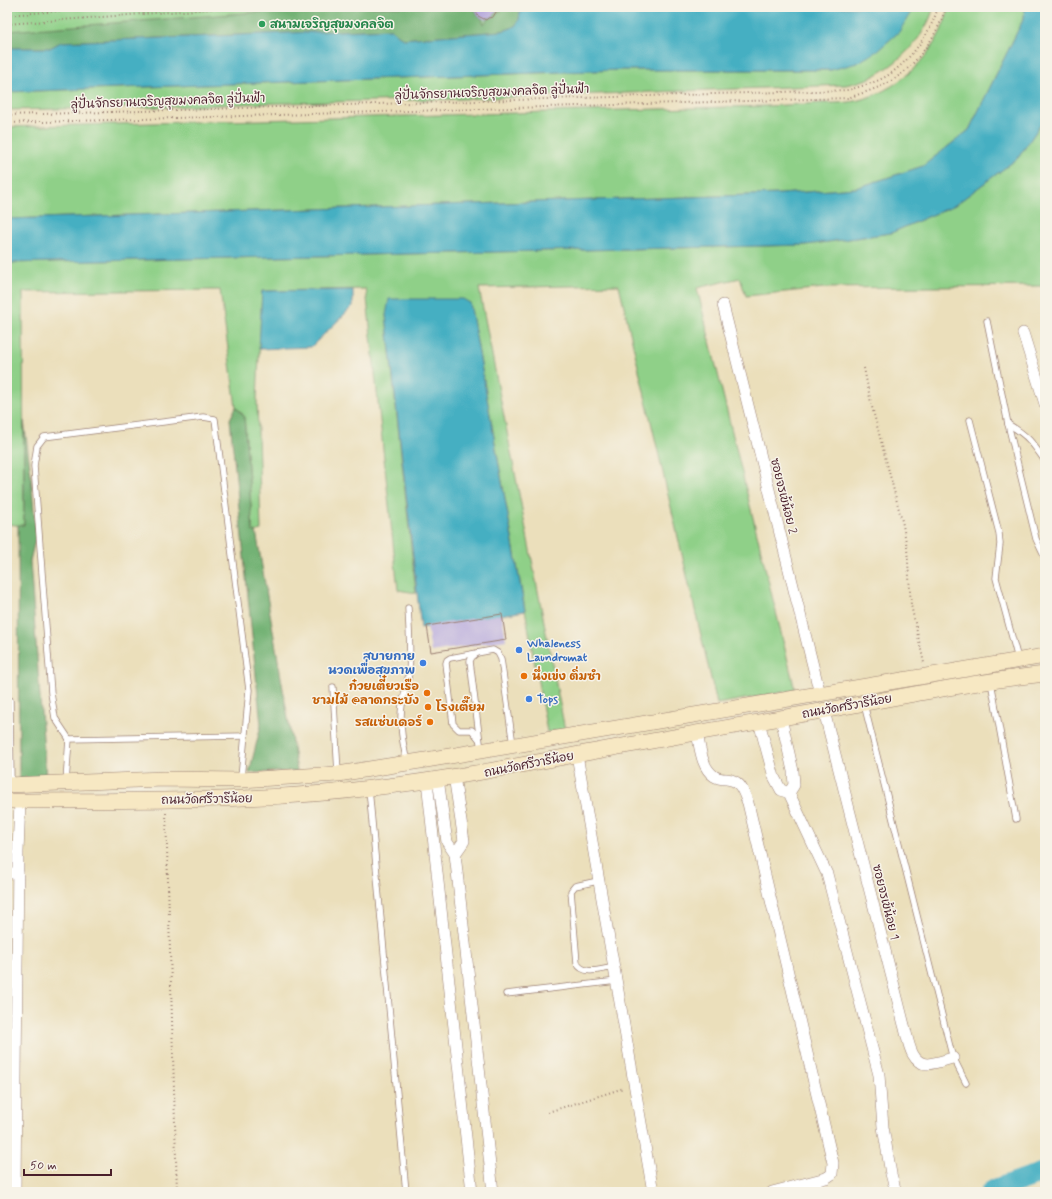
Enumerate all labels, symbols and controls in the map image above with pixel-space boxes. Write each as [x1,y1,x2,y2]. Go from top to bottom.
place label: สนามเจริญสุขมงคลจิต [270,17,394,33]
marker: สนามเจริญสุขมงคลจิต [257,19,267,29]
street label: ลู่ปั่นจักรยานเจริญสุขมงคลจิต ลู่ปั่นฟ้า [394,78,590,104]
street label: ลู่ปั่นจักรยานเจริญสุขมงคลจิต ลู่ปั่นฟ้า [70,87,266,113]
street label: ซอยจรเข้น้อย 2 [766,457,800,536]
place label: Whaleness Laundromat [526,636,588,666]
marker: Whaleness Laundromat [514,645,524,655]
place label: สบายกาย นวดเพื่อสุขภาพ [328,649,415,679]
marker: สบายกาย นวดเพื่อสุขภาพ [418,658,428,668]
place label: นึ่งเข่ง ติ่มซำ [532,666,601,685]
marker: นึ่งเข่ง ติ่มซำ [519,671,529,681]
place label: ก๋วยเตี๋ยวเรือ ชามไม้ @ลาดกระบัง [312,674,419,709]
marker: ก๋วยเตี๋ยวเรือ ชามไม้ @ลาดกระบัง [422,688,432,698]
street label: ถนนวัดศรีวารีน้อย [801,691,894,723]
place label: Tops [537,692,558,708]
marker: Tops [524,694,534,704]
place label: โรงเตี๊ยม [435,696,485,716]
marker: โรงเตี๊ยม [423,702,433,712]
place label: รสแซ่บเดอร์ [355,714,422,731]
marker: รสแซ่บเดอร์ [425,717,435,727]
street label: ถนนวัดศรีวารีน้อย [483,748,576,782]
street label: ถนนวัดศรีวารีน้อย [161,791,253,809]
street label: ซอยจรเข้น้อย 1 [868,863,902,942]
scale bar [24,1151,111,1177]
text: 50 m [30,1158,57,1174]

